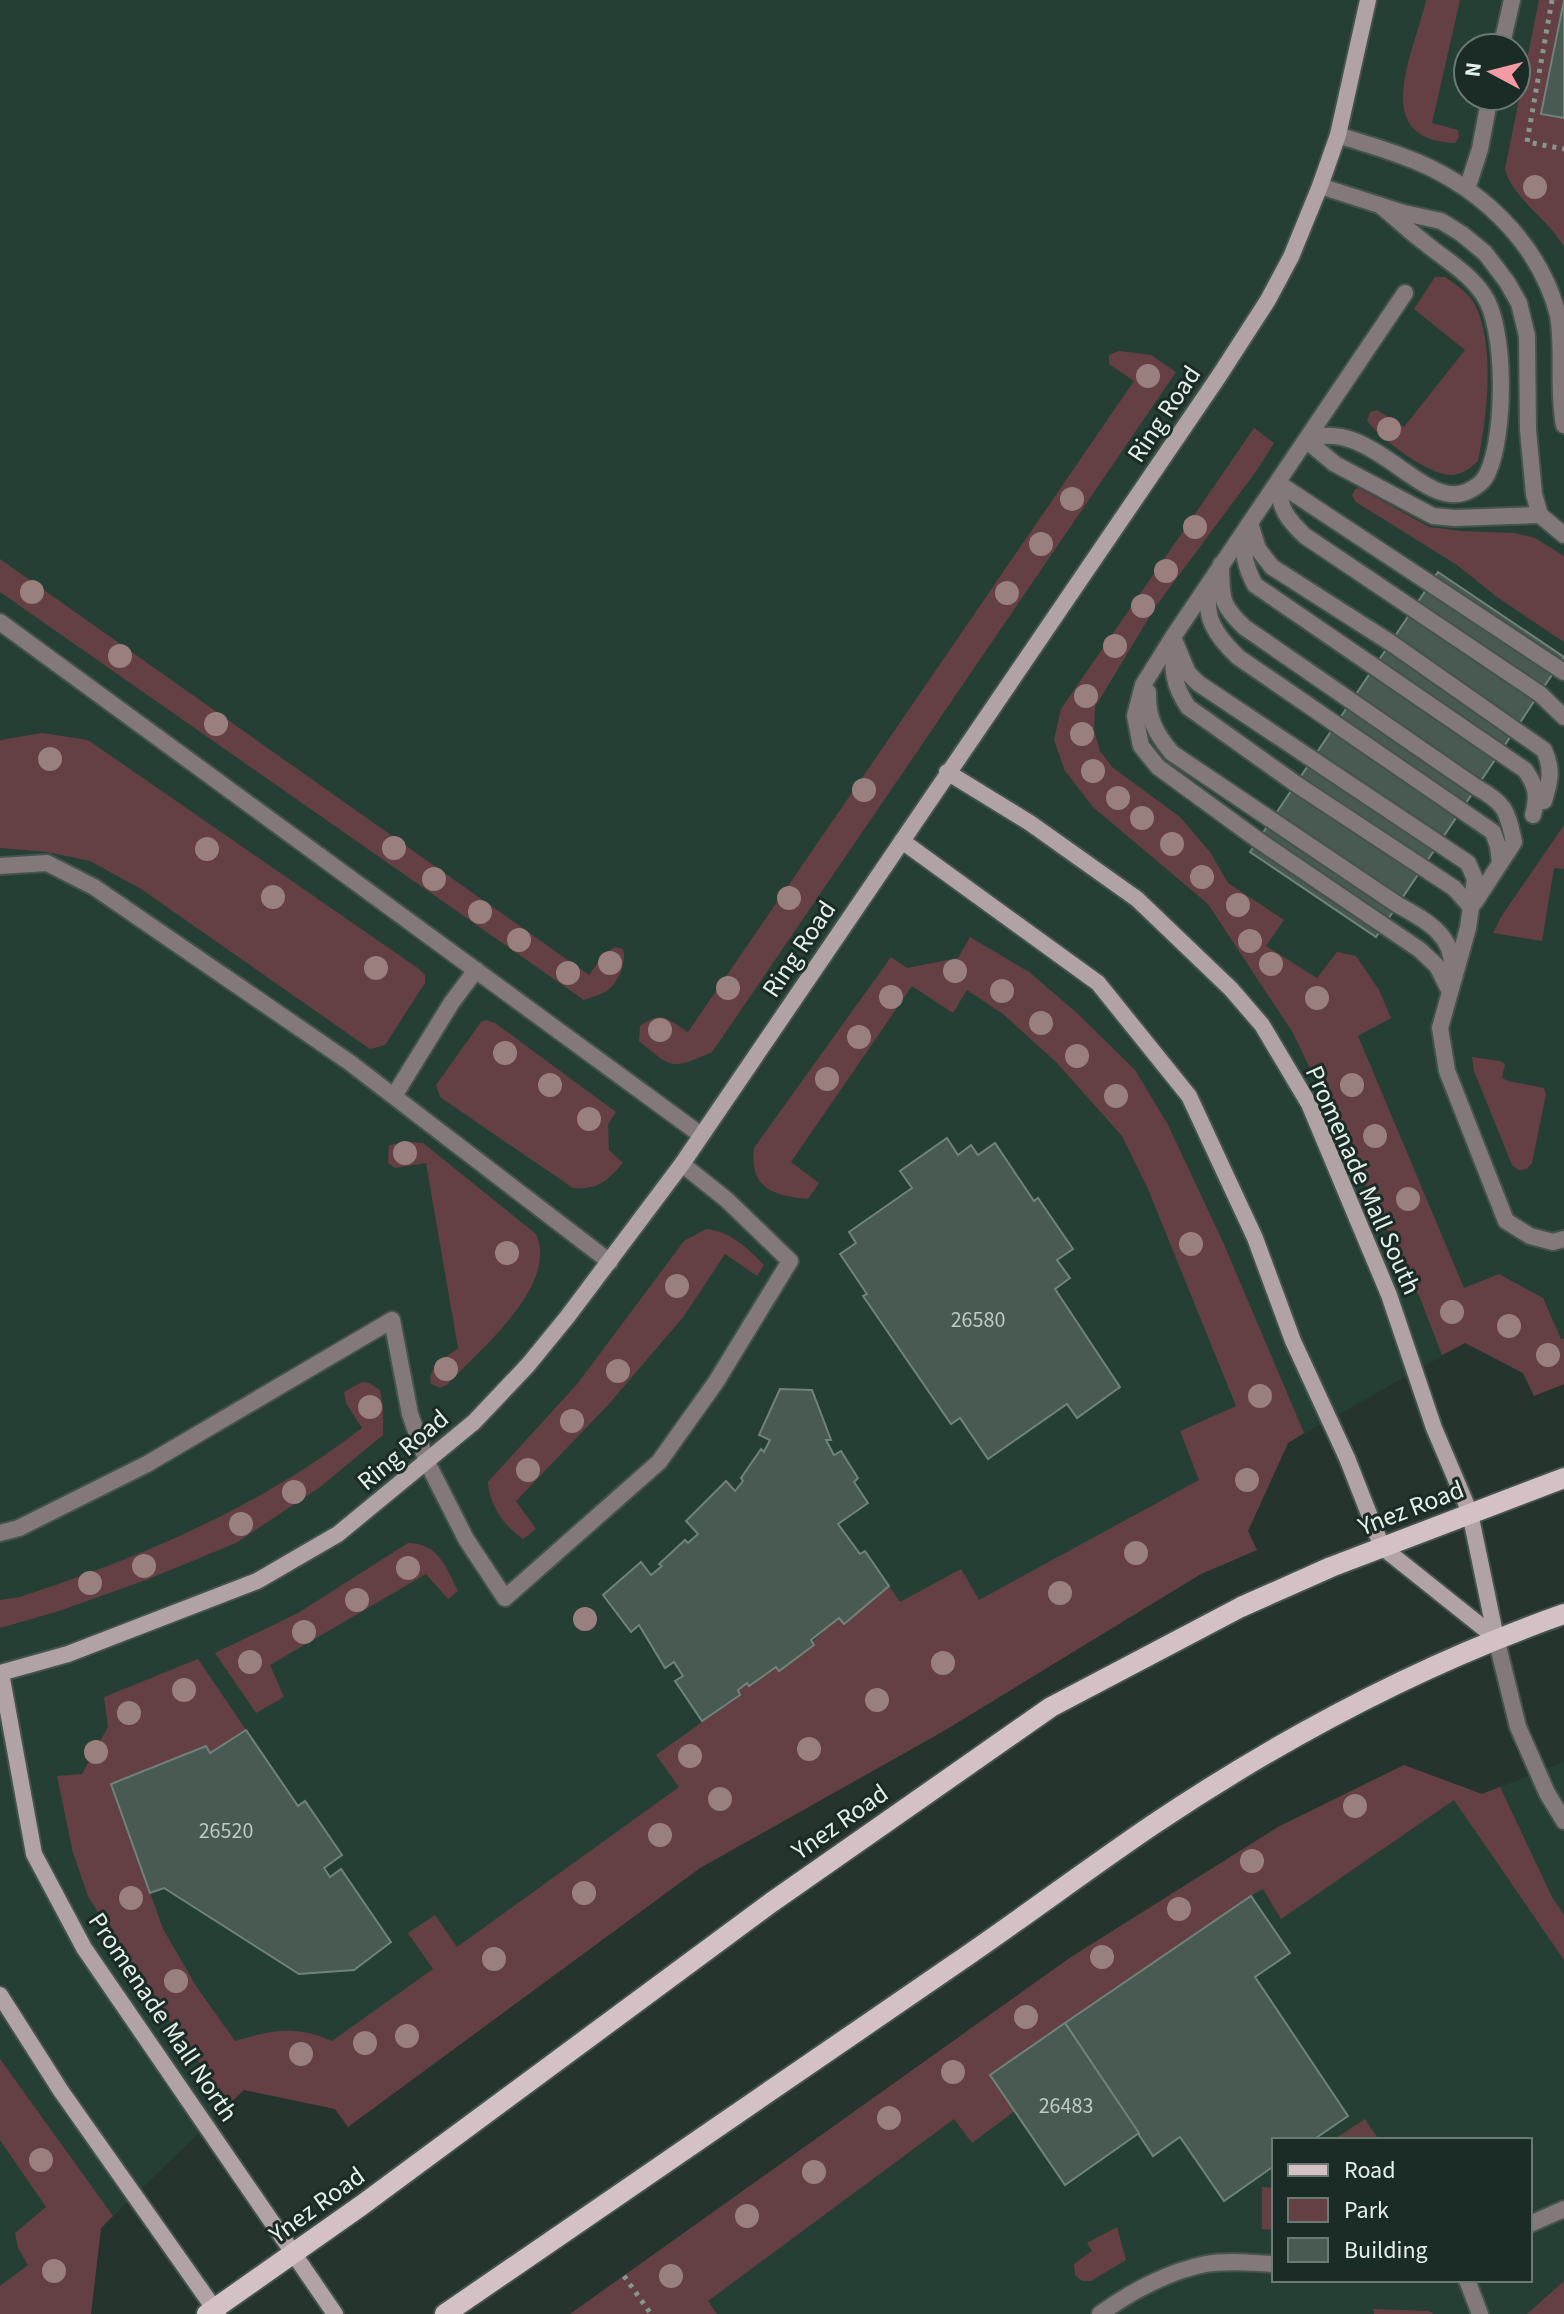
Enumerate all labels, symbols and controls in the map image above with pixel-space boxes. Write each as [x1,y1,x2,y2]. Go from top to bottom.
north arrow [1452,32,1532,112]
text: N [1456,60,1490,79]
street label: Ring Road [1118,358,1210,470]
street label: Ring Road [753,893,845,1005]
street label: Promenade Mall South [1296,1059,1430,1301]
house number: 26580 [951,1304,1005,1336]
street label: Ring Road [349,1401,457,1499]
street label: Ynez Road [1352,1471,1469,1545]
street label: Ynez Road [783,1775,896,1869]
house number: 26520 [199,1815,253,1847]
street label: Promenade Mall North [79,1905,247,2129]
house number: 26483 [1039,2090,1093,2122]
legend [1272,2138,1532,2282]
text: Road [1344,2153,1396,2188]
street label: Ynez Road [261,2158,373,2253]
text: Park [1344,2193,1389,2228]
text: Building [1344,2233,1428,2268]

